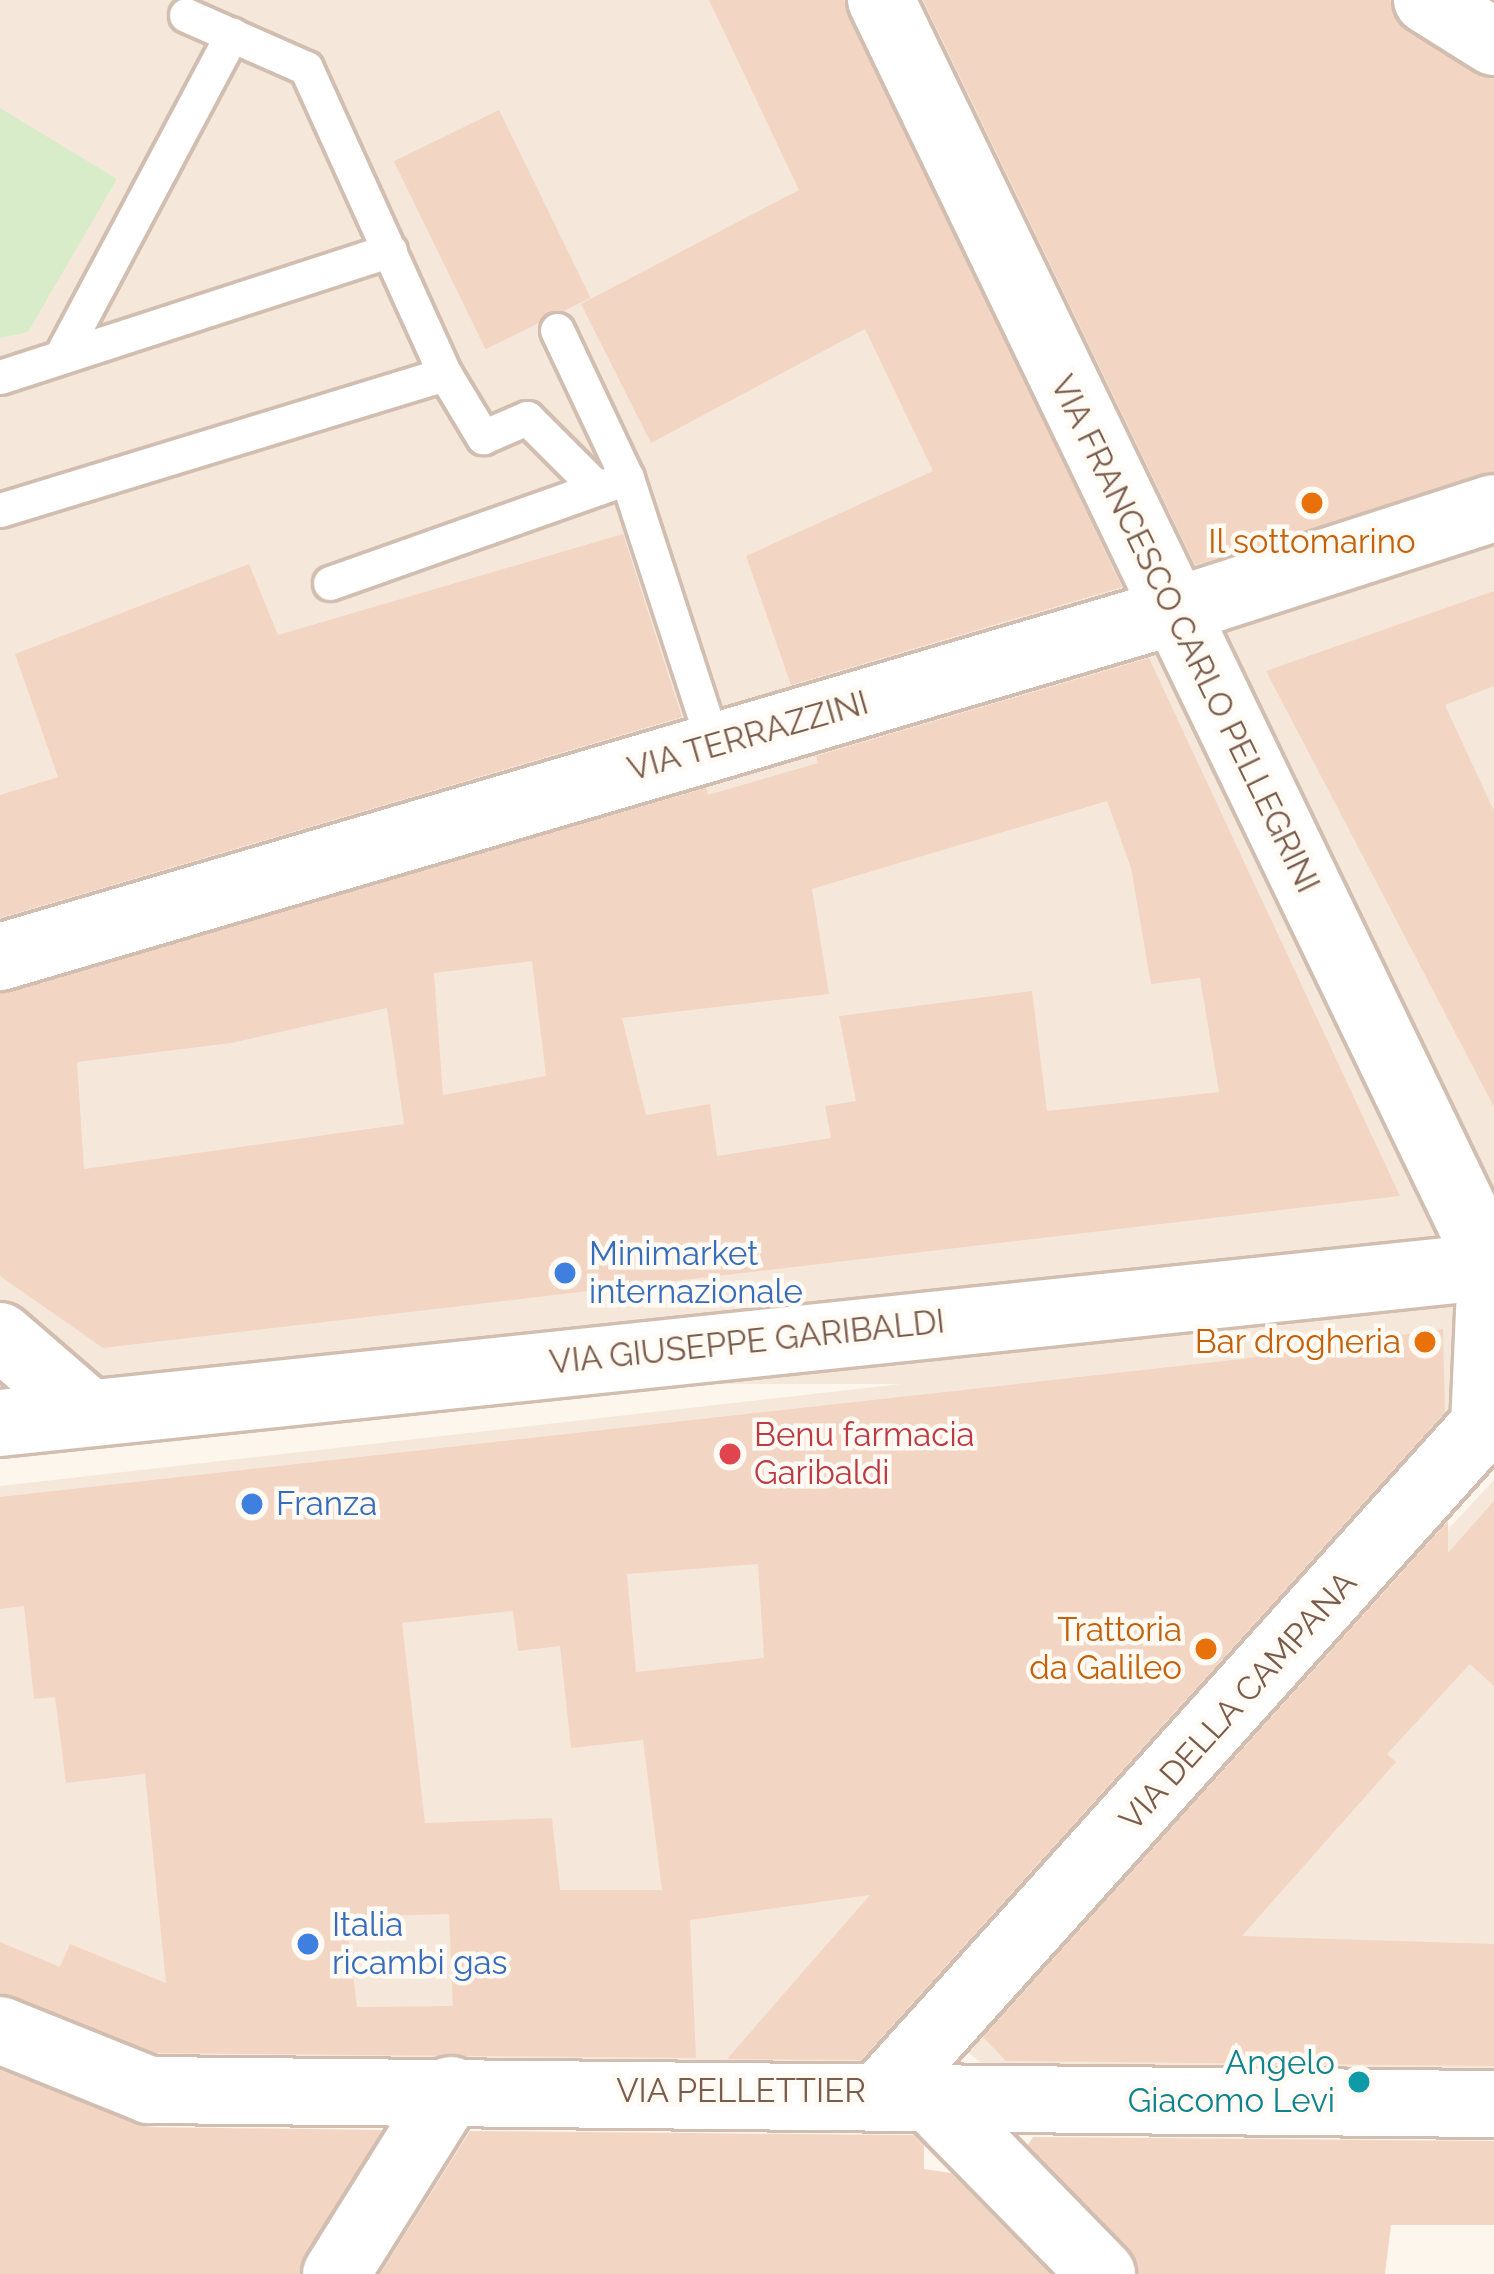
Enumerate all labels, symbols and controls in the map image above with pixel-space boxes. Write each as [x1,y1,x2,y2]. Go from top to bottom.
street label: VIA FRANCESCO CARLO PELLEGRINI [1042,368,1328,900]
marker: Il sottomarino [1299,490,1325,516]
place label: Il sottomarino [1208,522,1416,562]
street label: VIA TERRAZZINI [622,682,874,790]
place label: Minimarket internazionale [589,1234,803,1312]
marker: Minimarket internazionale [552,1260,578,1286]
street label: VIA GIUSEPPE GARIBALDI [547,1301,947,1383]
place label: Bar drogheria [1194,1322,1401,1362]
marker: Bar drogheria [1412,1329,1438,1355]
place label: Benu farmacia Garibaldi [754,1415,975,1493]
marker: Benu farmacia Garibaldi [717,1441,743,1467]
place label: Franza [276,1484,377,1524]
marker: Franza [239,1491,265,1517]
street label: VIA DELLA CAMPANA [1111,1563,1365,1839]
place label: Trattoria da Galileo [1029,1610,1182,1688]
marker: Trattoria da Galileo [1193,1636,1219,1662]
place label: Italia ricambi gas [332,1905,507,1983]
marker: Italia ricambi gas [295,1931,321,1957]
place label: Angelo Giacomo Levi [1128,2043,1335,2121]
marker: Angelo Giacomo Levi [1346,2069,1372,2095]
street label: VIA PELLETTIER [616,2071,866,2111]

